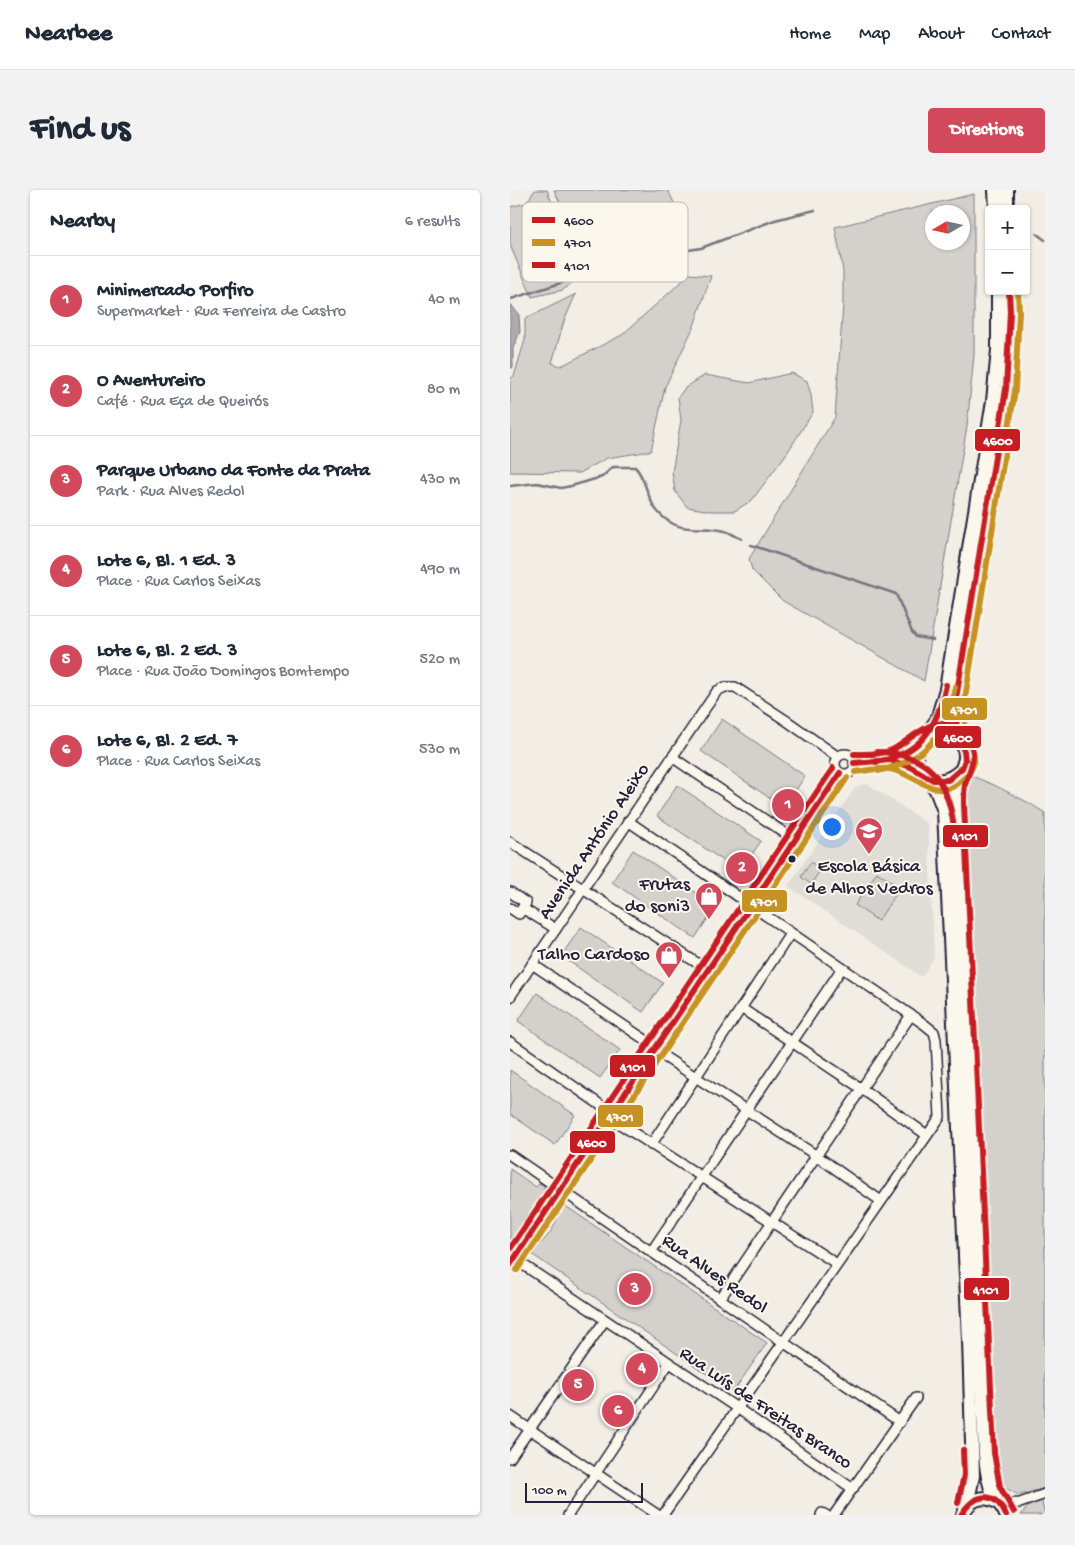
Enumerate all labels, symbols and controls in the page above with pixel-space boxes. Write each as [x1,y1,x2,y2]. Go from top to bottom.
text: Nearbee [25,20,112,49]
text: Home [789,24,831,45]
text: Map [859,24,890,45]
text: About [918,24,964,45]
text: Contact [992,24,1050,45]
button: Directions [928,108,1045,153]
text: Find us [30,110,130,151]
legend [522,202,688,282]
north arrow [925,205,970,250]
map controls [985,205,1030,295]
button: + [985,205,1030,250]
text: Nearby [50,210,115,235]
text: 6 results [405,213,460,232]
text: 4600 [564,214,594,231]
text: 4701 [564,236,592,253]
button: − [985,250,1030,295]
text: 4101 [564,259,590,276]
text: Minimercado Porfiro [97,280,254,303]
text: 1 [63,291,69,310]
text: 40 m [428,291,460,310]
text: Supermarket · Rua Ferreira de Castro [97,303,346,322]
text: O Aventureiro [97,370,205,393]
text: 2 [62,381,70,400]
text: 80 m [427,381,460,400]
text: Café · Rua Eça de Queirós [97,393,268,412]
line badge: 4600 [974,428,1021,452]
text: 4600 [982,434,1013,451]
text: Parque Urbano da Fonte da Prata [97,460,370,483]
text: 3 [62,471,70,490]
text: 430 m [420,471,460,490]
text: Park · Rua Alves Redol [97,483,244,502]
text: Lote 6, Bl. 1 Ed. 3 [97,550,236,573]
text: 4 [62,561,70,580]
text: 490 m [420,561,460,580]
text: Place · Rua Carlos Seixas [97,573,260,592]
text: Lote 6, Bl. 2 Ed. 3 [97,640,237,663]
text: 5 [62,651,70,670]
text: 520 m [420,651,460,670]
text: Place · Rua João Domingos Bomtempo [97,663,349,682]
line badge: 4701 [941,697,988,721]
text: 4701 [949,703,978,720]
line badge: 4600 [934,725,982,749]
text: Lote 6, Bl. 2 Ed. 7 [97,730,237,753]
text: 4600 [942,731,973,748]
text: 6 [62,741,70,760]
text: 530 m [419,741,460,760]
text: Place · Rua Carlos Seixas [97,753,260,772]
street label: Avenida António Aleixo [534,759,656,924]
pin: 1 [772,786,804,824]
your location [819,814,845,840]
school or university icon: Escola Básica de Alhos Vedros [854,816,884,855]
line badge: 4101 [942,824,989,848]
text: 4101 [951,829,978,846]
pin: 2 [726,849,758,887]
unlabelled marker [787,854,797,864]
place label: Escola Básica de Alhos Vedros [805,856,934,901]
place label: Frutas do soni3 [625,874,691,919]
shop icon: Frutas do soni3 [694,881,724,920]
line badge: 4701 [741,889,788,913]
text: 4701 [749,895,778,912]
shop icon: Talho Cardoso [654,940,684,979]
place label: Talho Cardoso [537,944,650,967]
line badge: 4101 [609,1054,656,1078]
text: 4101 [619,1060,646,1077]
line badge: 4701 [597,1104,644,1128]
text: 4701 [605,1110,634,1127]
line badge: 4600 [569,1130,616,1154]
text: 4600 [576,1136,607,1153]
street label: Rua Alves Redol [657,1230,771,1320]
pin: 3 [619,1270,651,1308]
line badge: 4101 [963,1277,1010,1301]
text: 4101 [972,1283,999,1300]
street label: Rua Luís de Freitas Branco [674,1343,856,1475]
pin: 4 [626,1350,658,1388]
pin: 5 [562,1366,594,1404]
pin: 6 [602,1392,634,1430]
scale bar [525,1480,642,1503]
text: 100 m [532,1483,567,1500]

